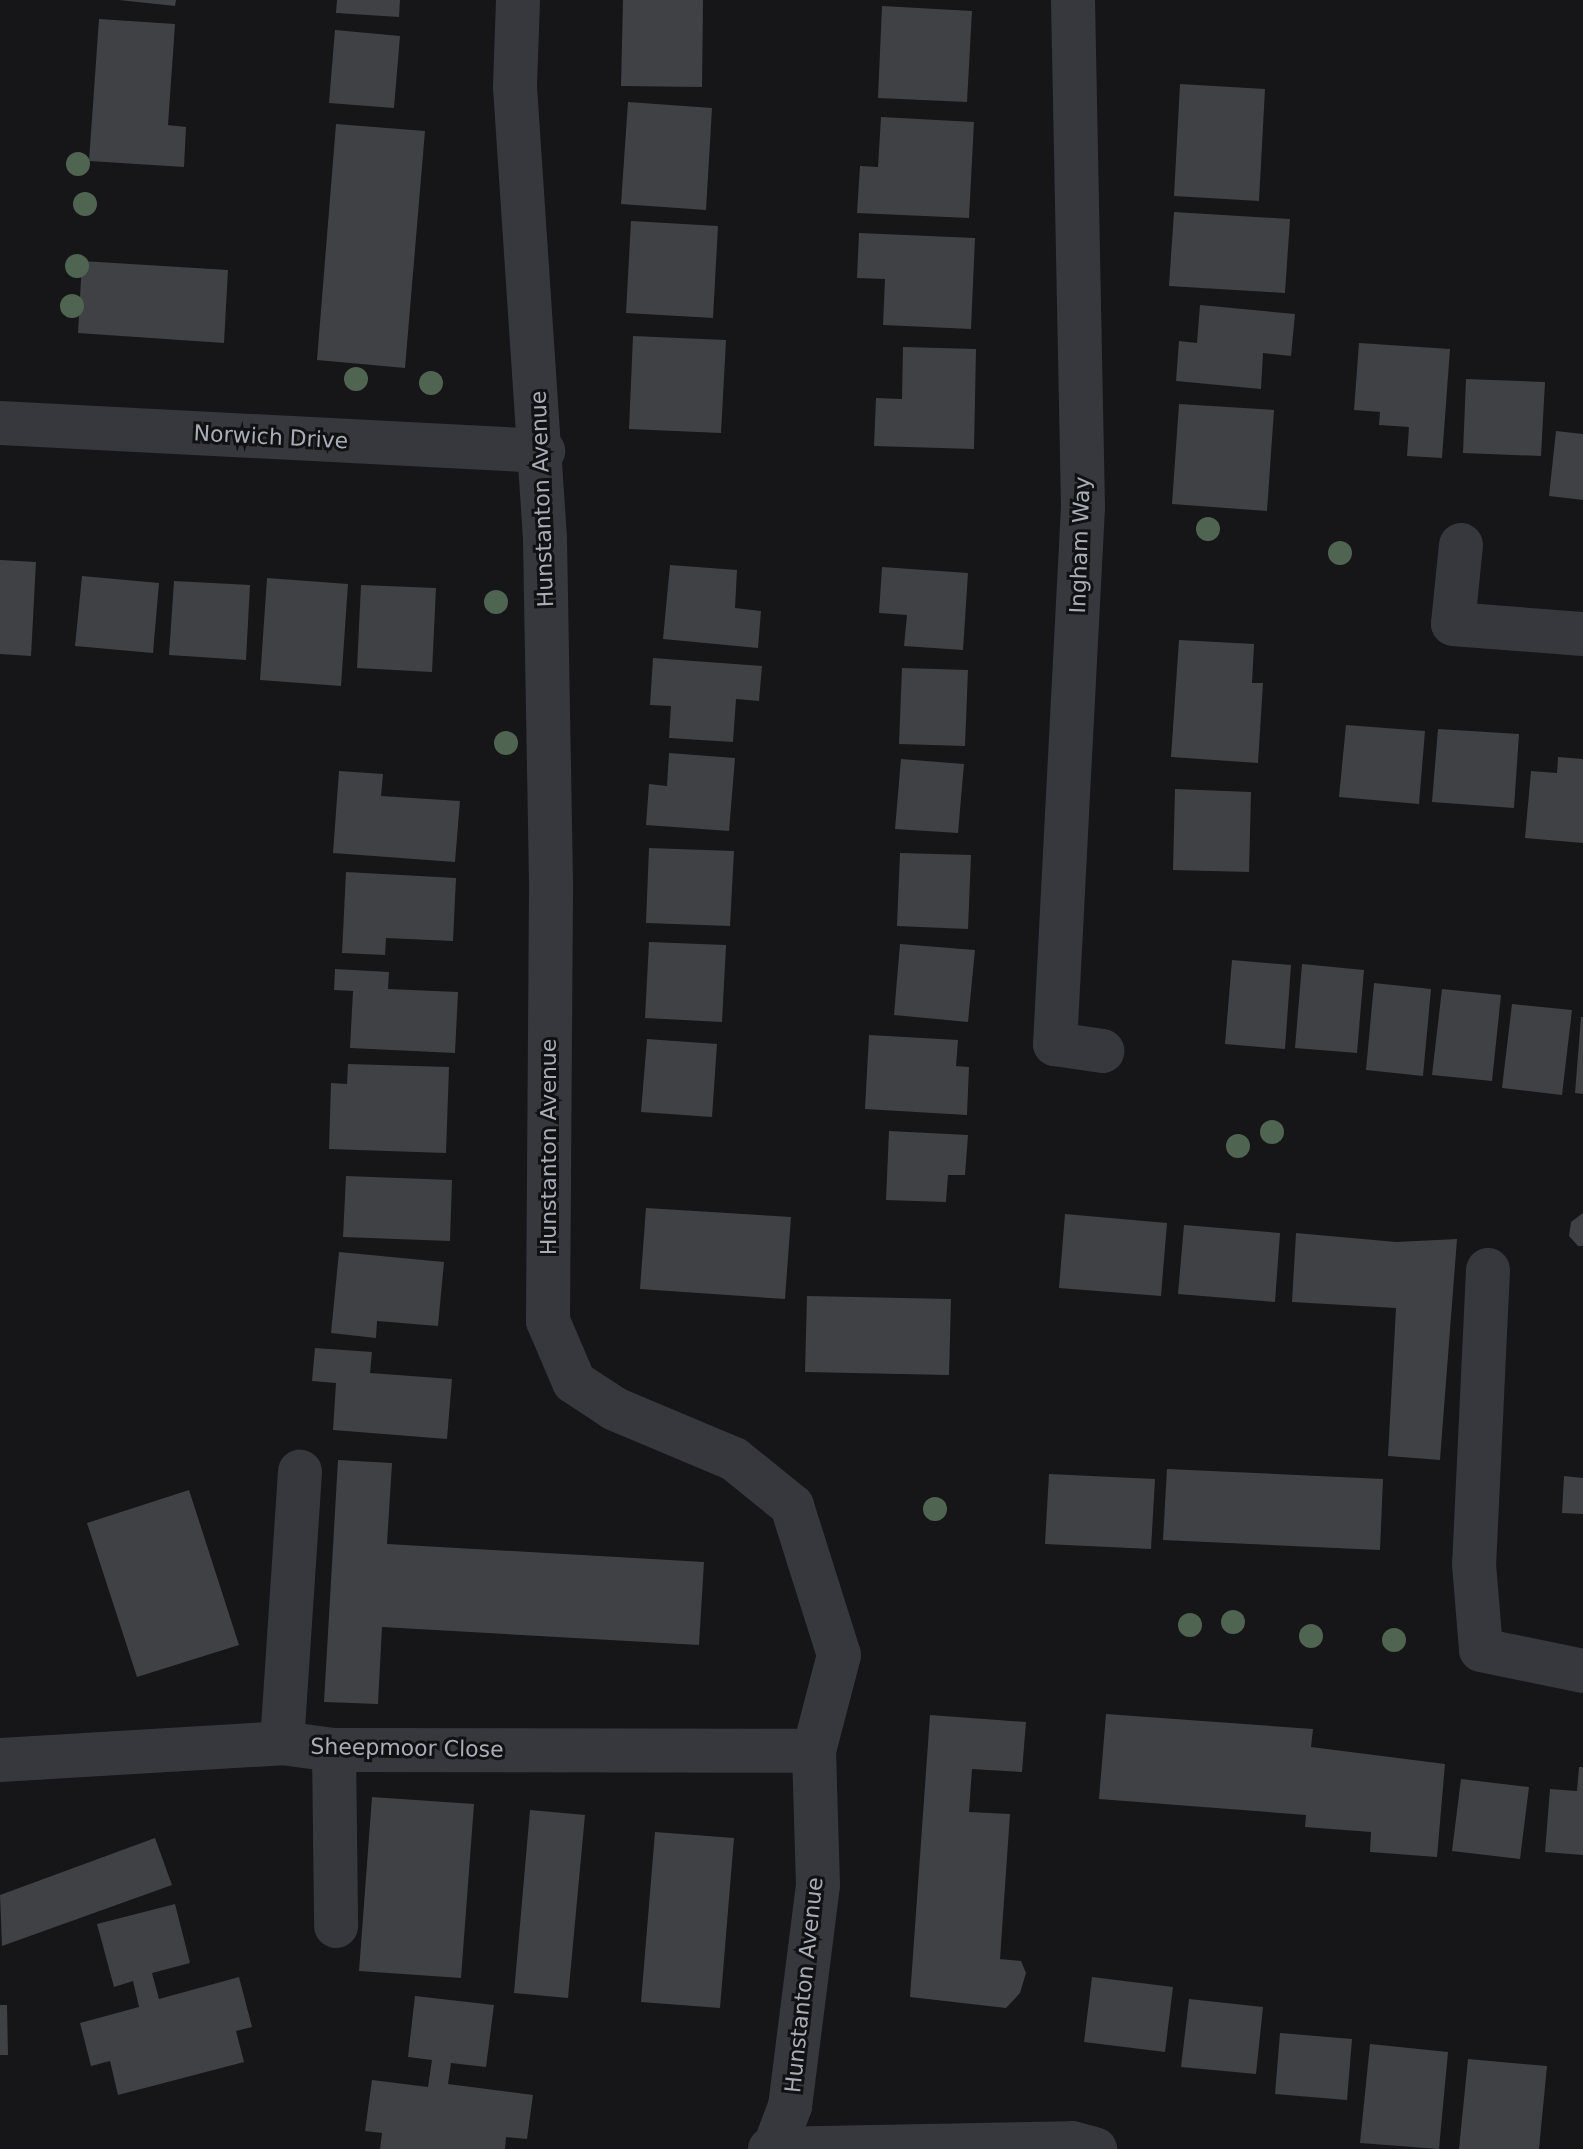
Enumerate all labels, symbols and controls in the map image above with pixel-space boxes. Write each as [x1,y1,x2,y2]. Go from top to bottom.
street label: Hunstanton Avenue [525,390,559,608]
street label: Norwich Drive [193,420,349,454]
street label: Ingham Way [1064,476,1096,614]
street label: Hunstanton Avenue [536,1039,562,1255]
street label: Sheepmoor Close [310,1733,504,1763]
street label: Hunstanton Avenue [780,1876,828,2094]

